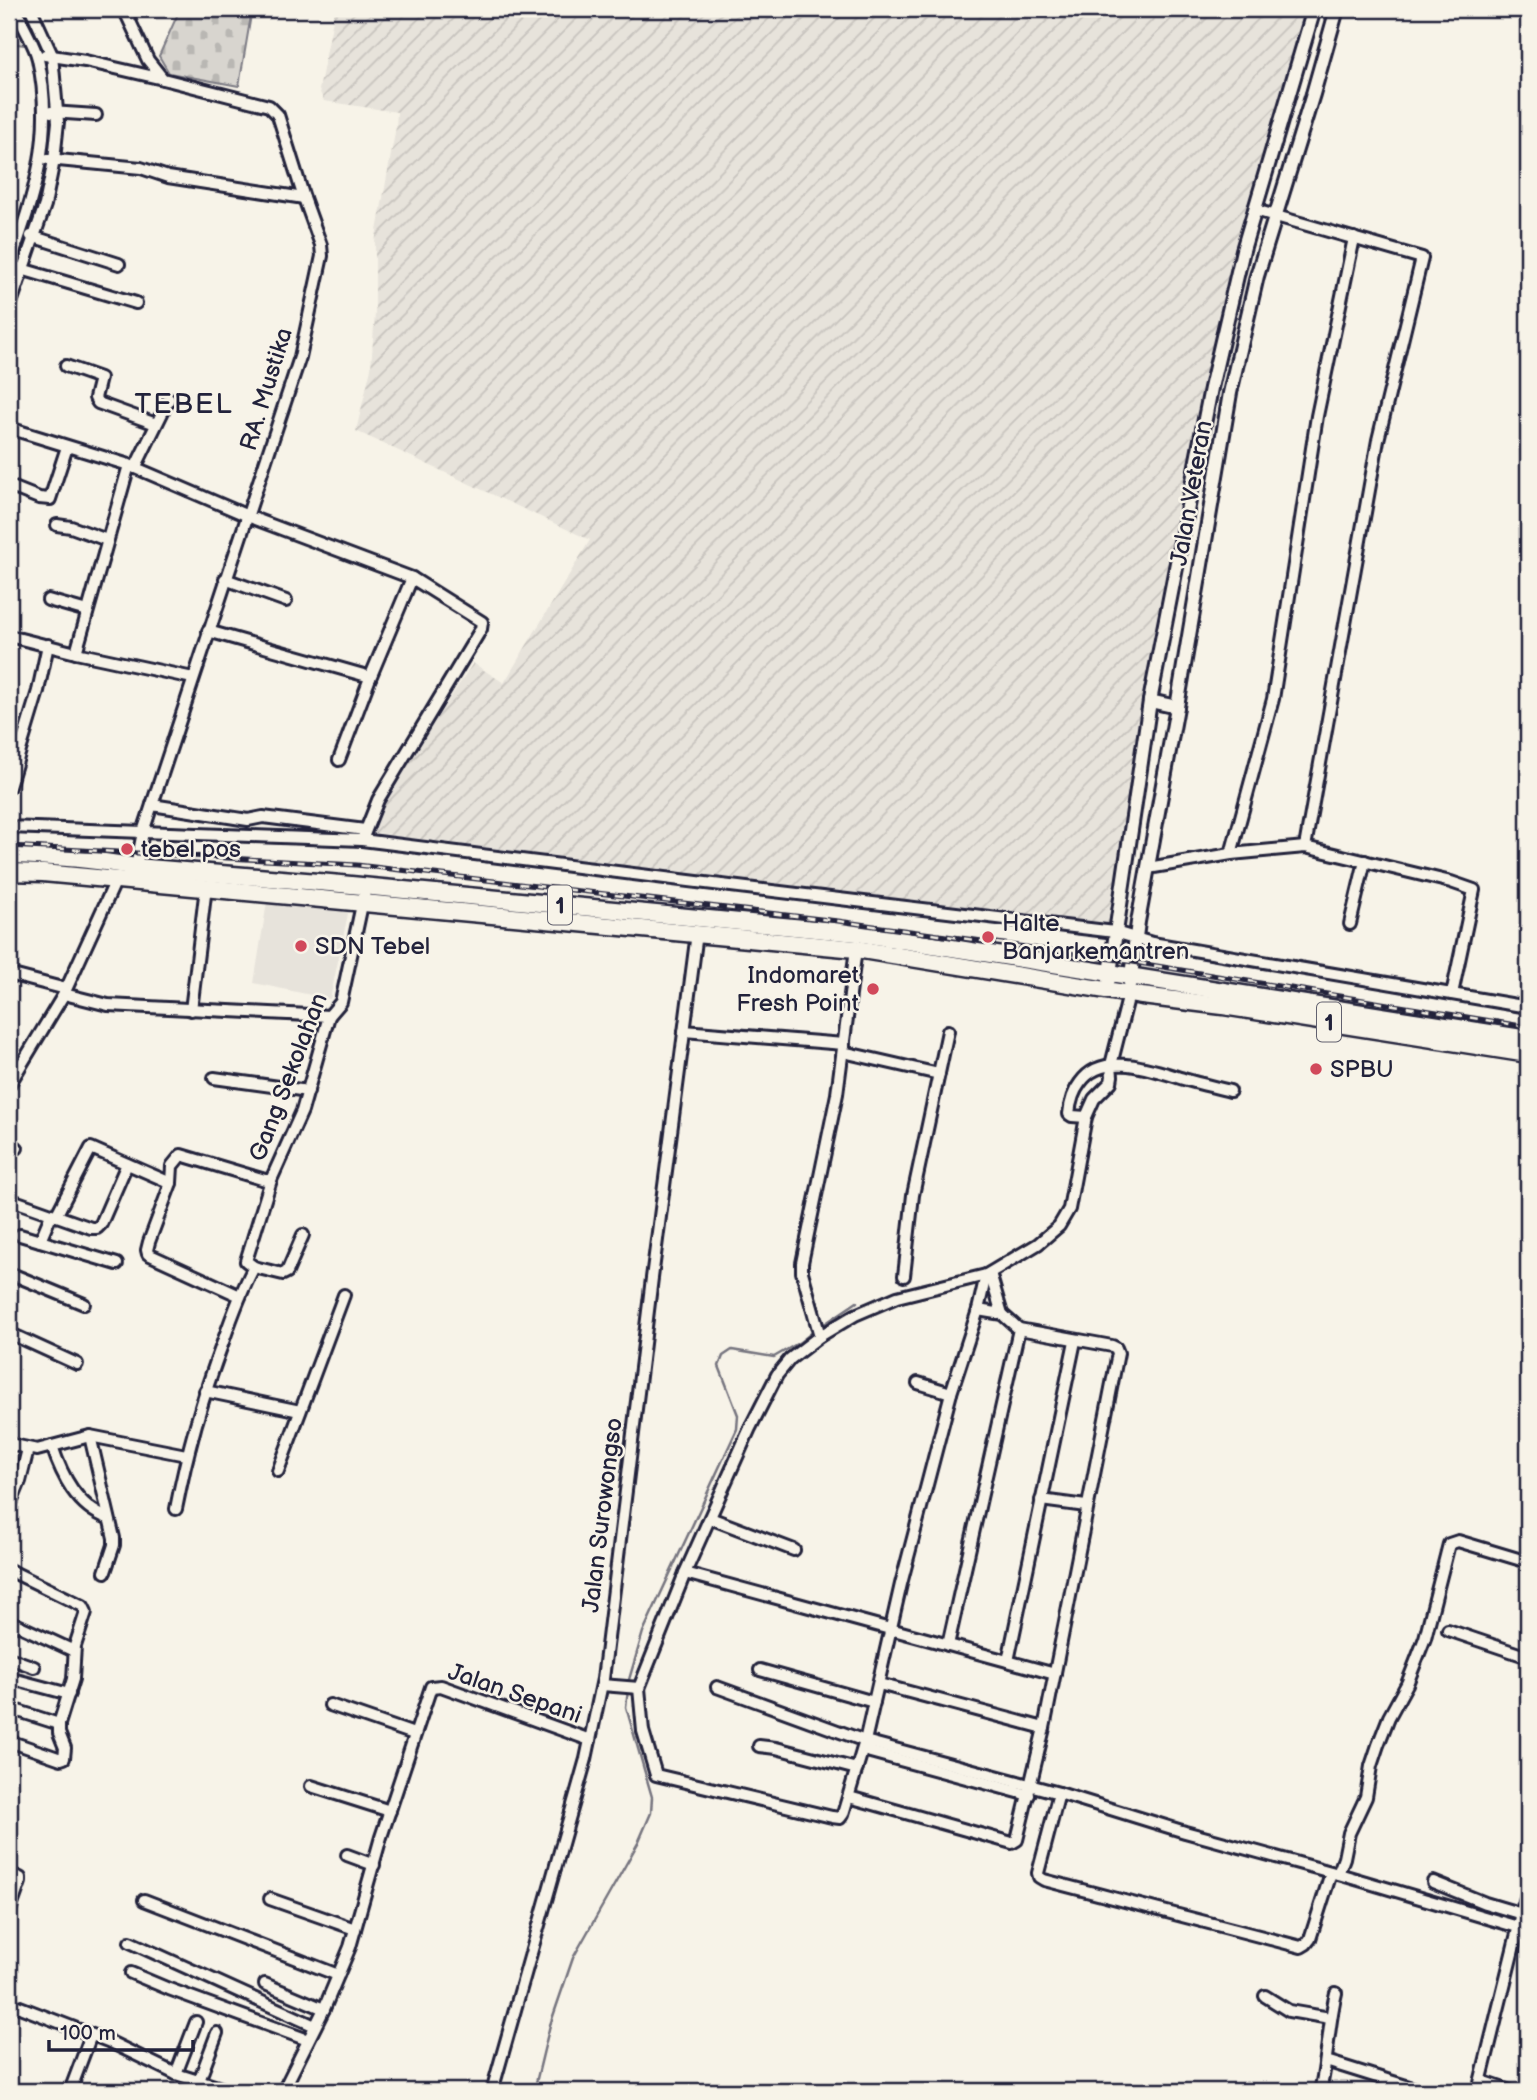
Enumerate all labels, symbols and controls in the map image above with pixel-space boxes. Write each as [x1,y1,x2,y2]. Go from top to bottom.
street label: RA. Mustika [234,324,299,454]
district label: TEBEL [134,388,234,421]
street label: Jalan Veteran [1164,418,1219,568]
place label: tebel pos [141,835,241,864]
marker: tebel pos [119,841,135,857]
road number: 1 [548,885,572,924]
place label: Halte Banjarkemantren [1002,909,1189,966]
marker: Halte Banjarkemantren [980,929,996,945]
place label: SDN Tebel [315,932,430,961]
marker: SDN Tebel [293,938,309,954]
place label: Indomaret Fresh Point [736,961,860,1018]
marker: Indomaret Fresh Point [865,981,881,997]
street label: Gang Sekolahan [243,989,334,1165]
road number: 1 [1317,1002,1341,1042]
place label: SPBU [1330,1055,1394,1084]
marker: SPBU [1308,1061,1324,1077]
street label: Jalan Surowongso [576,1416,629,1614]
street label: Jalan Sepani [444,1657,585,1730]
scale bar [49,2009,192,2053]
text: 100 m [60,2021,116,2046]

